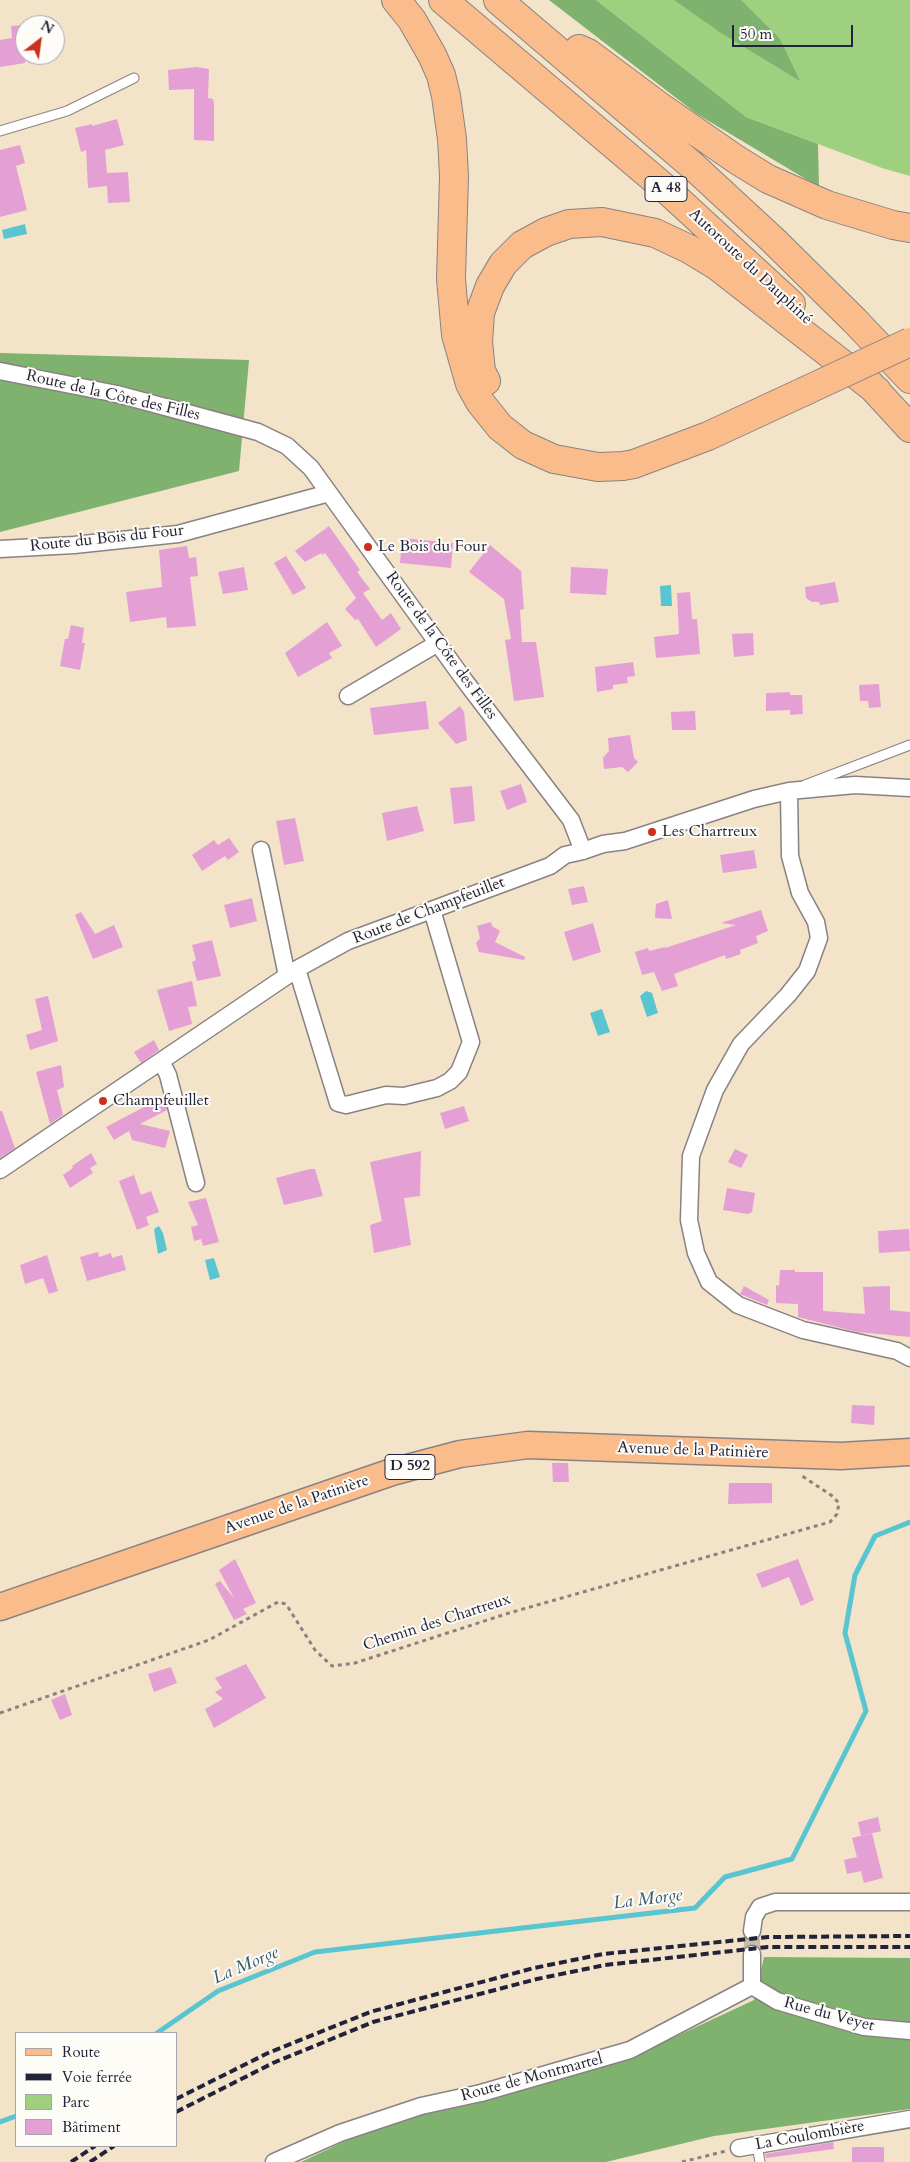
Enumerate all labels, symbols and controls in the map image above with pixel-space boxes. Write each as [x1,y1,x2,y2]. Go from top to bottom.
north arrow [15,15,65,65]
scale bar [735,15,856,47]
text: N [37,16,57,39]
text: 50 m [740,24,772,44]
road number: A 48 [645,176,687,202]
street label: Autoroute du Dauphiné [684,205,816,329]
street label: Route de la Côte des Filles [24,367,202,425]
street label: Route du Bois du Four [29,521,185,557]
place label: Le Bois du Four [378,537,487,557]
marker: Le Bois du Four [362,541,374,553]
street label: Route de la Côte des Filles [381,568,501,724]
place label: Les Chartreux [662,822,757,842]
marker: Les Chartreux [646,826,658,838]
street label: Route de Champfeuillet [350,873,508,949]
place label: Champfeuillet [113,1091,209,1111]
marker: Champfeuillet [97,1095,109,1107]
street label: Avenue de la Patinière [617,1439,769,1463]
road number: D 592 [385,1454,435,1480]
street label: Avenue de la Patinière [222,1471,372,1539]
street label: Chemin des Chartreux [361,1590,513,1656]
water label: La Morge [612,1885,684,1915]
water label: La Morge [210,1942,282,1990]
street label: Rue du Veyet [782,1994,876,2036]
legend [15,2032,178,2147]
text: Route [62,2042,100,2062]
street label: Route de Montmartel [459,2050,605,2106]
text: Voie ferrée [62,2067,132,2087]
text: Parc [62,2092,90,2112]
text: Bâtiment [62,2117,120,2137]
street label: La Coulombière [754,2117,866,2155]

